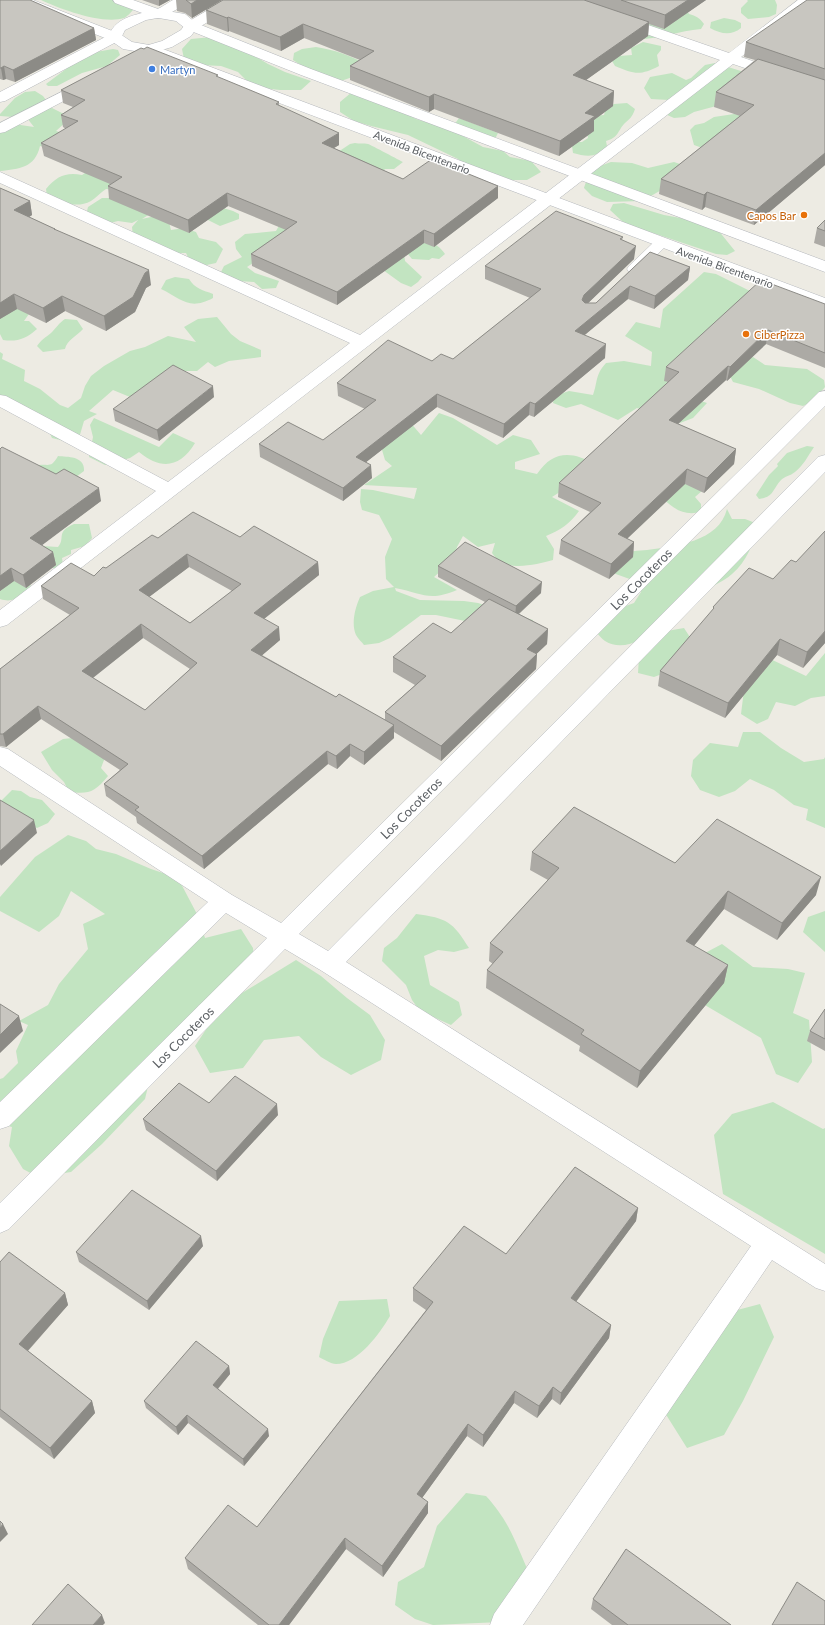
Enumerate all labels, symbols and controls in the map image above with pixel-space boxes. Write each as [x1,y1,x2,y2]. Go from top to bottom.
place label: Martyn [160,63,195,76]
marker: Martyn [147,64,157,74]
street label: Avenida Bicentenario [372,128,472,176]
place label: Capos Bar [747,209,796,222]
marker: Capos Bar [799,210,809,220]
street label: Avenida Bicentenario [675,243,775,291]
place label: CiberPizza [754,328,805,341]
marker: CiberPizza [741,329,751,339]
street label: Los Cocoteros [607,545,675,613]
street label: Los Cocoteros [377,774,445,842]
street label: Los Cocoteros [149,1003,217,1071]

